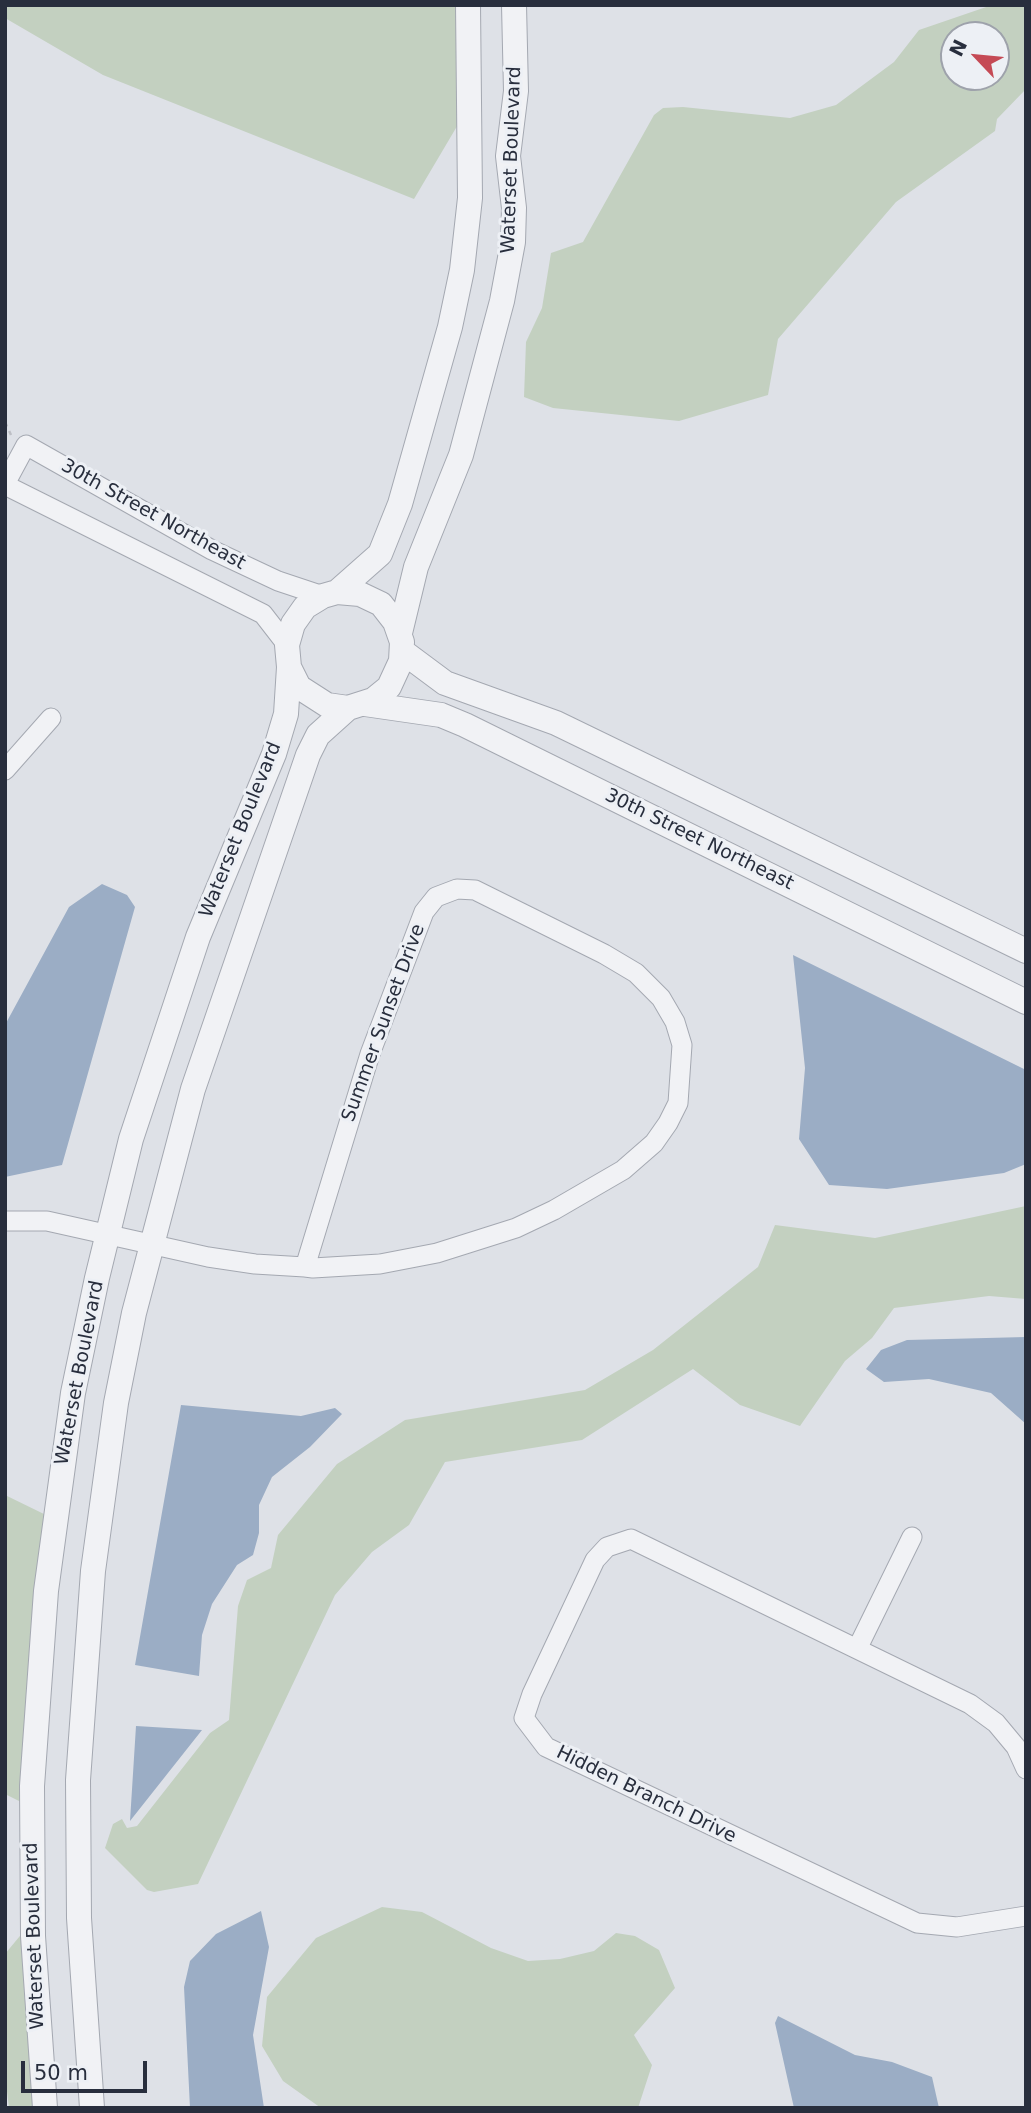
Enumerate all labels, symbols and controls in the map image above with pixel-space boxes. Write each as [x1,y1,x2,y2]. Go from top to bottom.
north arrow [940,21,1010,91]
text: N [945,36,971,60]
street label: Waterset Boulevard [497,66,527,254]
street label: 30th Street Northeast [57,455,249,575]
street label: Waterset Boulevard [195,739,287,921]
street label: 30th Street Northeast [601,784,797,896]
street label: Summer Sunset Drive [338,921,430,1125]
street label: Waterset Boulevard [51,1279,109,1467]
street label: Hidden Branch Drive [552,1742,740,1848]
street label: Waterset Boulevard [20,1842,50,2030]
scale bar [24,2046,150,2090]
text: 50 m [34,2061,88,2085]

